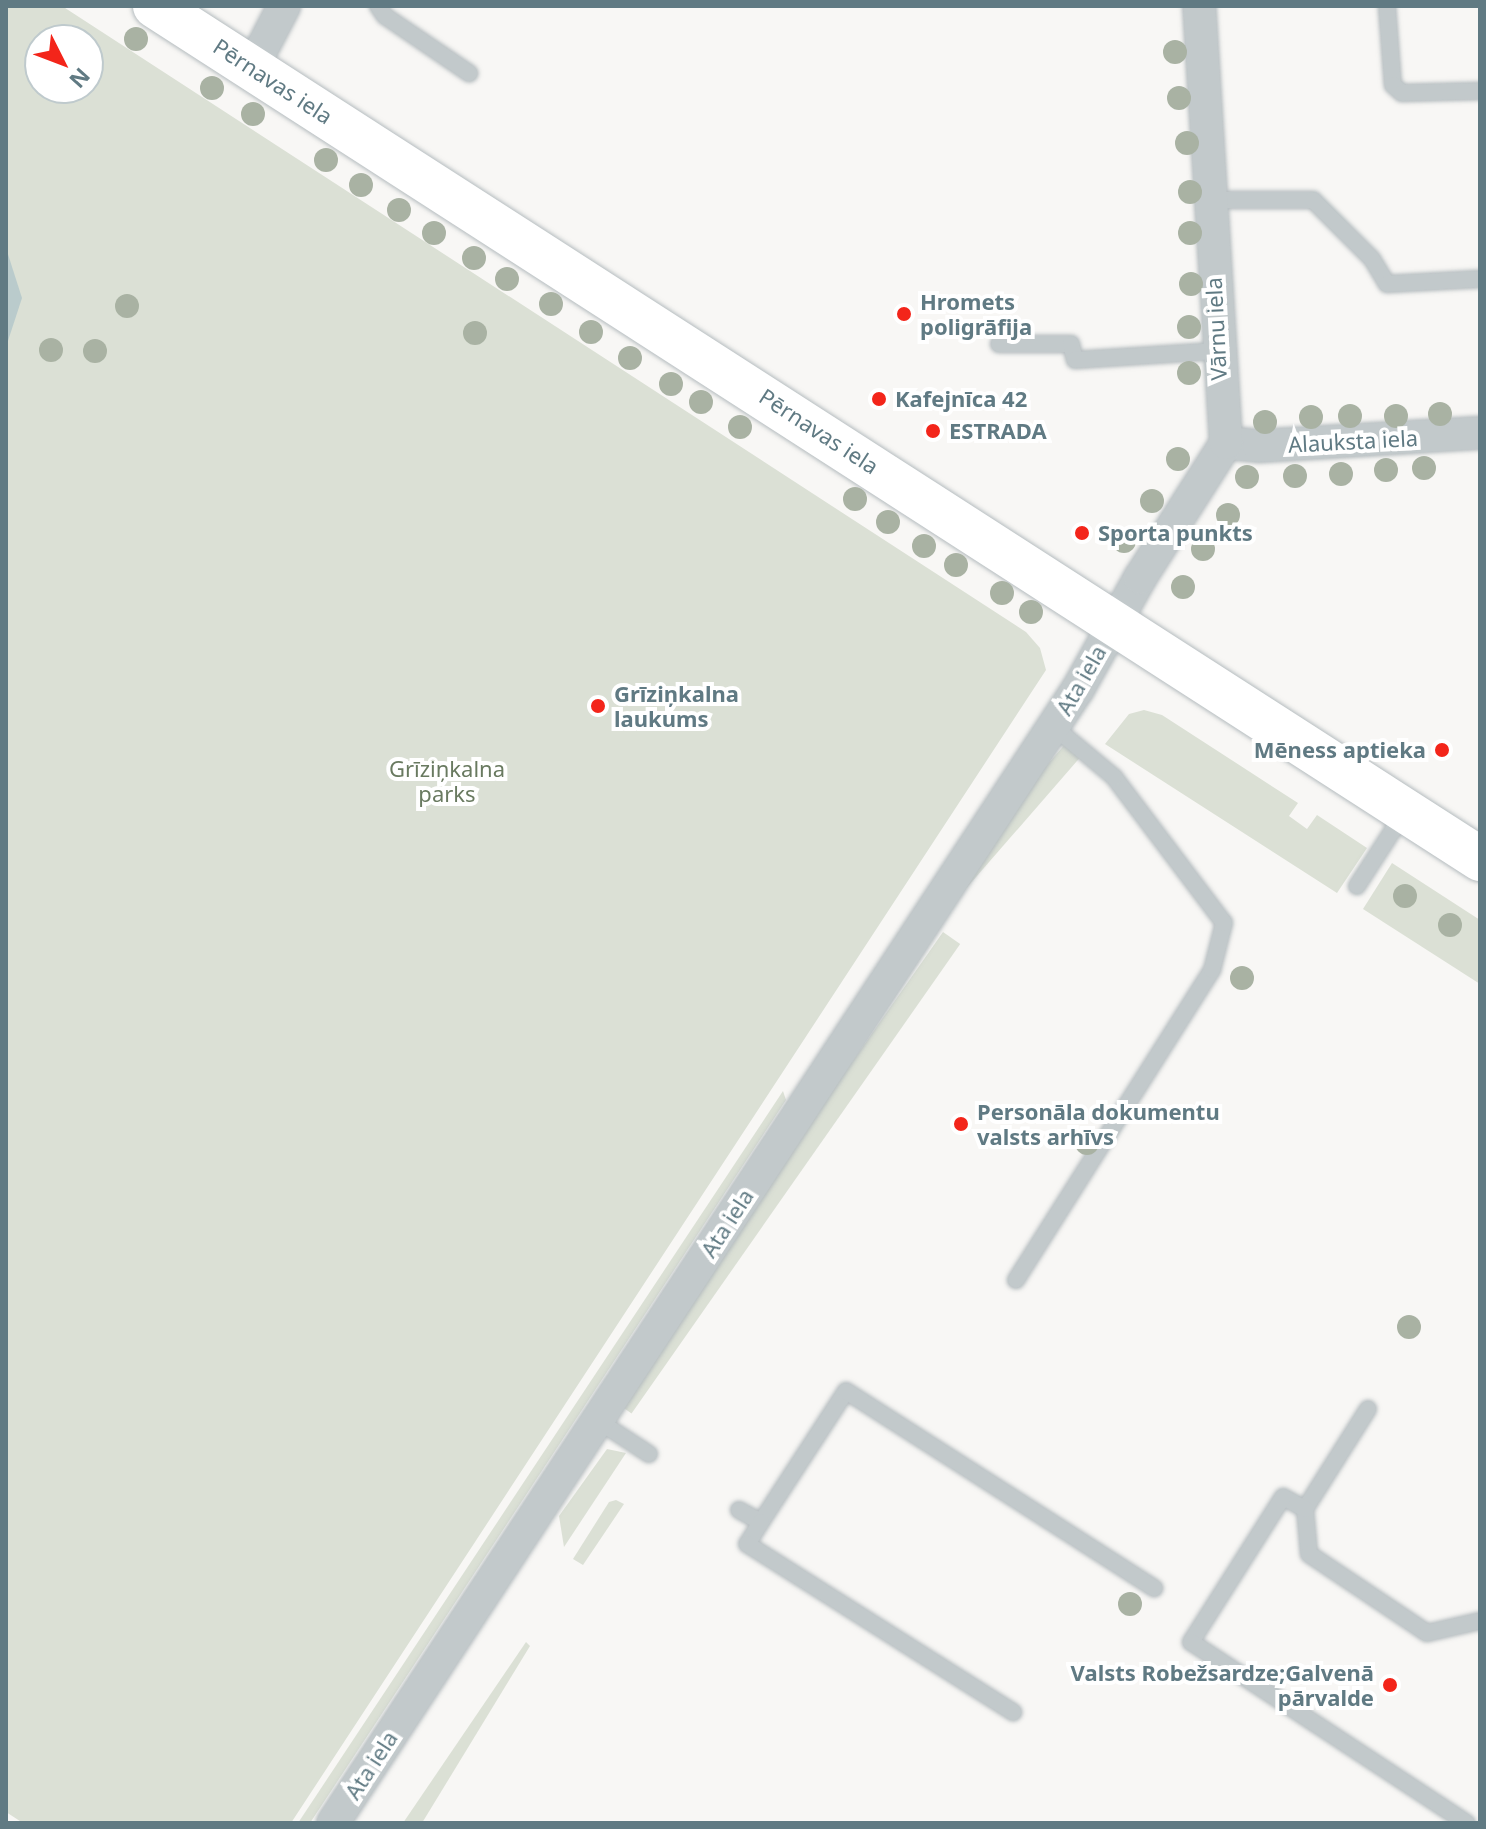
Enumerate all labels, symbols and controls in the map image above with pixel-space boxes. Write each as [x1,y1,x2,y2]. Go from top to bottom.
north arrow [24,24,104,104]
street label: Pērnavas iela [209,33,337,129]
text: N [63,62,97,95]
street label: Vārnu iela [1200,277,1232,381]
place label: Hromets poligrāfija [920,288,1032,340]
marker: Hromets poligrāfija [895,305,913,323]
street label: Pērnavas iela [755,383,883,479]
place label: Kafejnīca 42 [895,386,1027,412]
marker: Kafejnīca 42 [870,390,888,408]
place label: ESTRADA [949,418,1047,444]
marker: ESTRADA [924,422,942,440]
street label: Alauksta iela [1287,424,1419,458]
place label: Sporta punkts [1098,520,1253,546]
marker: Sporta punkts [1073,524,1091,542]
street label: Ata iela [1051,640,1111,720]
place label: Grīziņkalna laukums [614,680,739,732]
marker: Grīziņkalna laukums [589,697,607,715]
place label: Mēness aptieka [1254,737,1426,763]
marker: Mēness aptieka [1433,741,1451,759]
park label: Grīziņkalna parks [389,755,505,806]
place label: Personāla dokumentu valsts arhīvs [977,1098,1220,1150]
marker: Personāla dokumentu valsts arhīvs [952,1115,970,1133]
street label: Ata iela [695,1184,759,1262]
place label: Valsts Robežsardze;Galvenā pārvalde [1071,1659,1374,1710]
marker: Valsts Robežsardze;Galvenā pārvalde [1381,1676,1399,1694]
street label: Ata iela [339,1726,403,1804]

